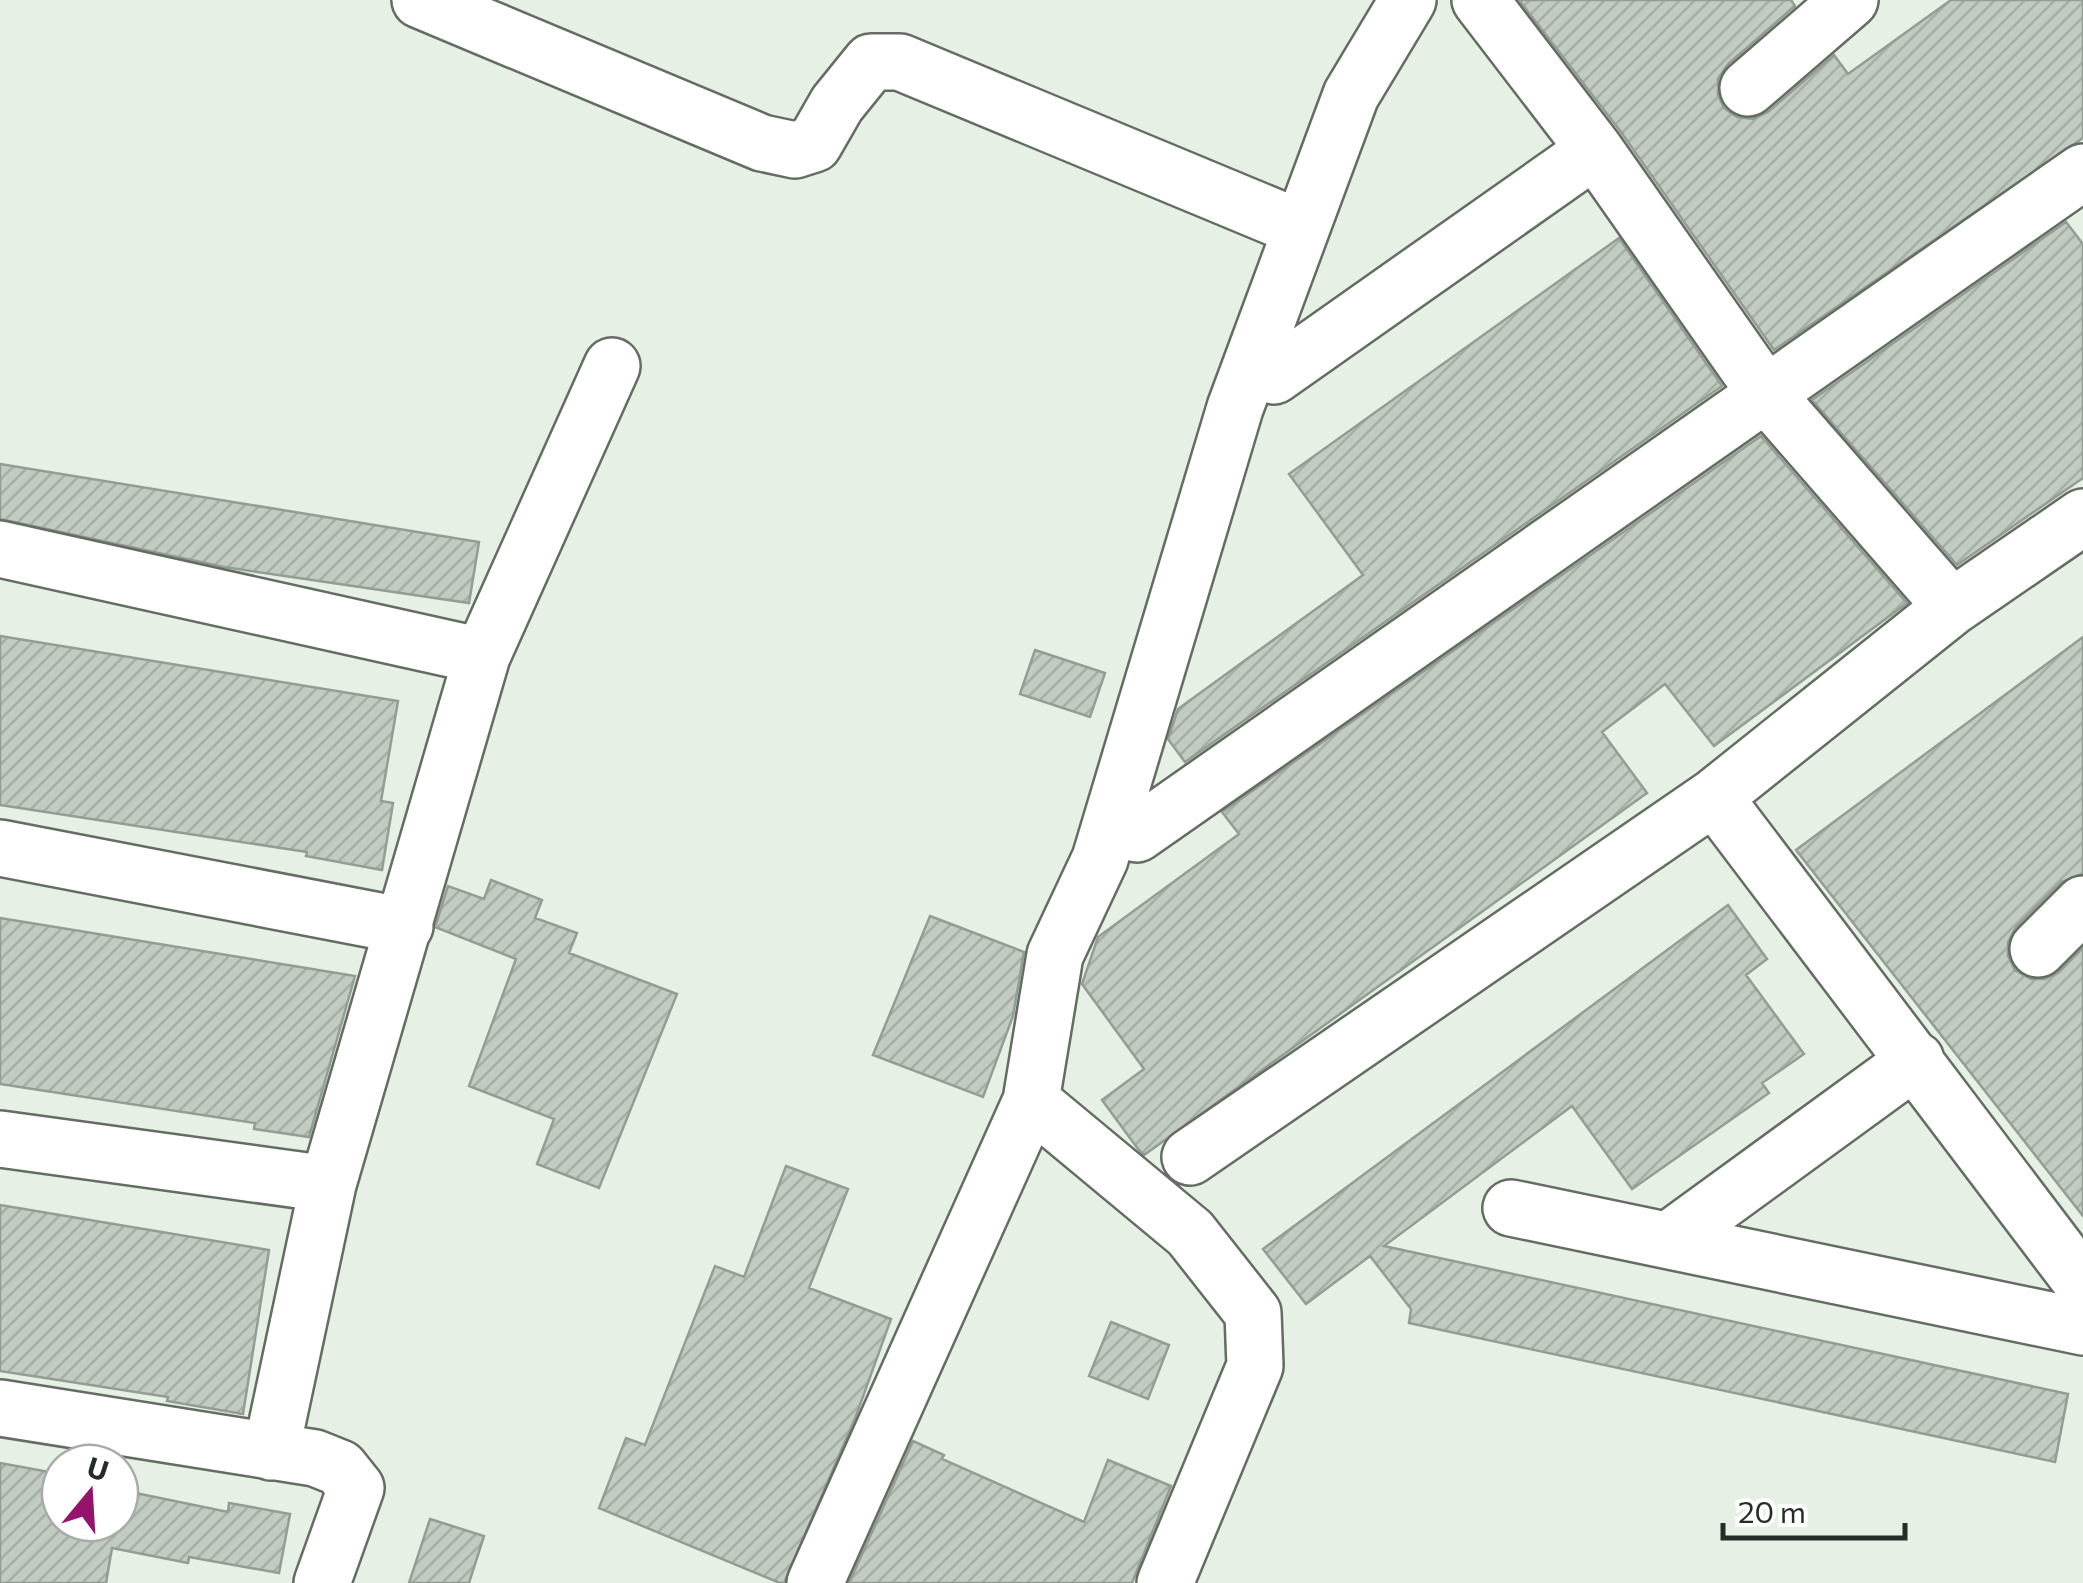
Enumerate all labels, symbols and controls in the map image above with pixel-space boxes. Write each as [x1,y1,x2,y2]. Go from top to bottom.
north arrow [40,1443,140,1543]
text: U [83,1449,113,1488]
scale bar [1723,1478,1906,1540]
text: 20 m [1738,1492,1806,1529]

